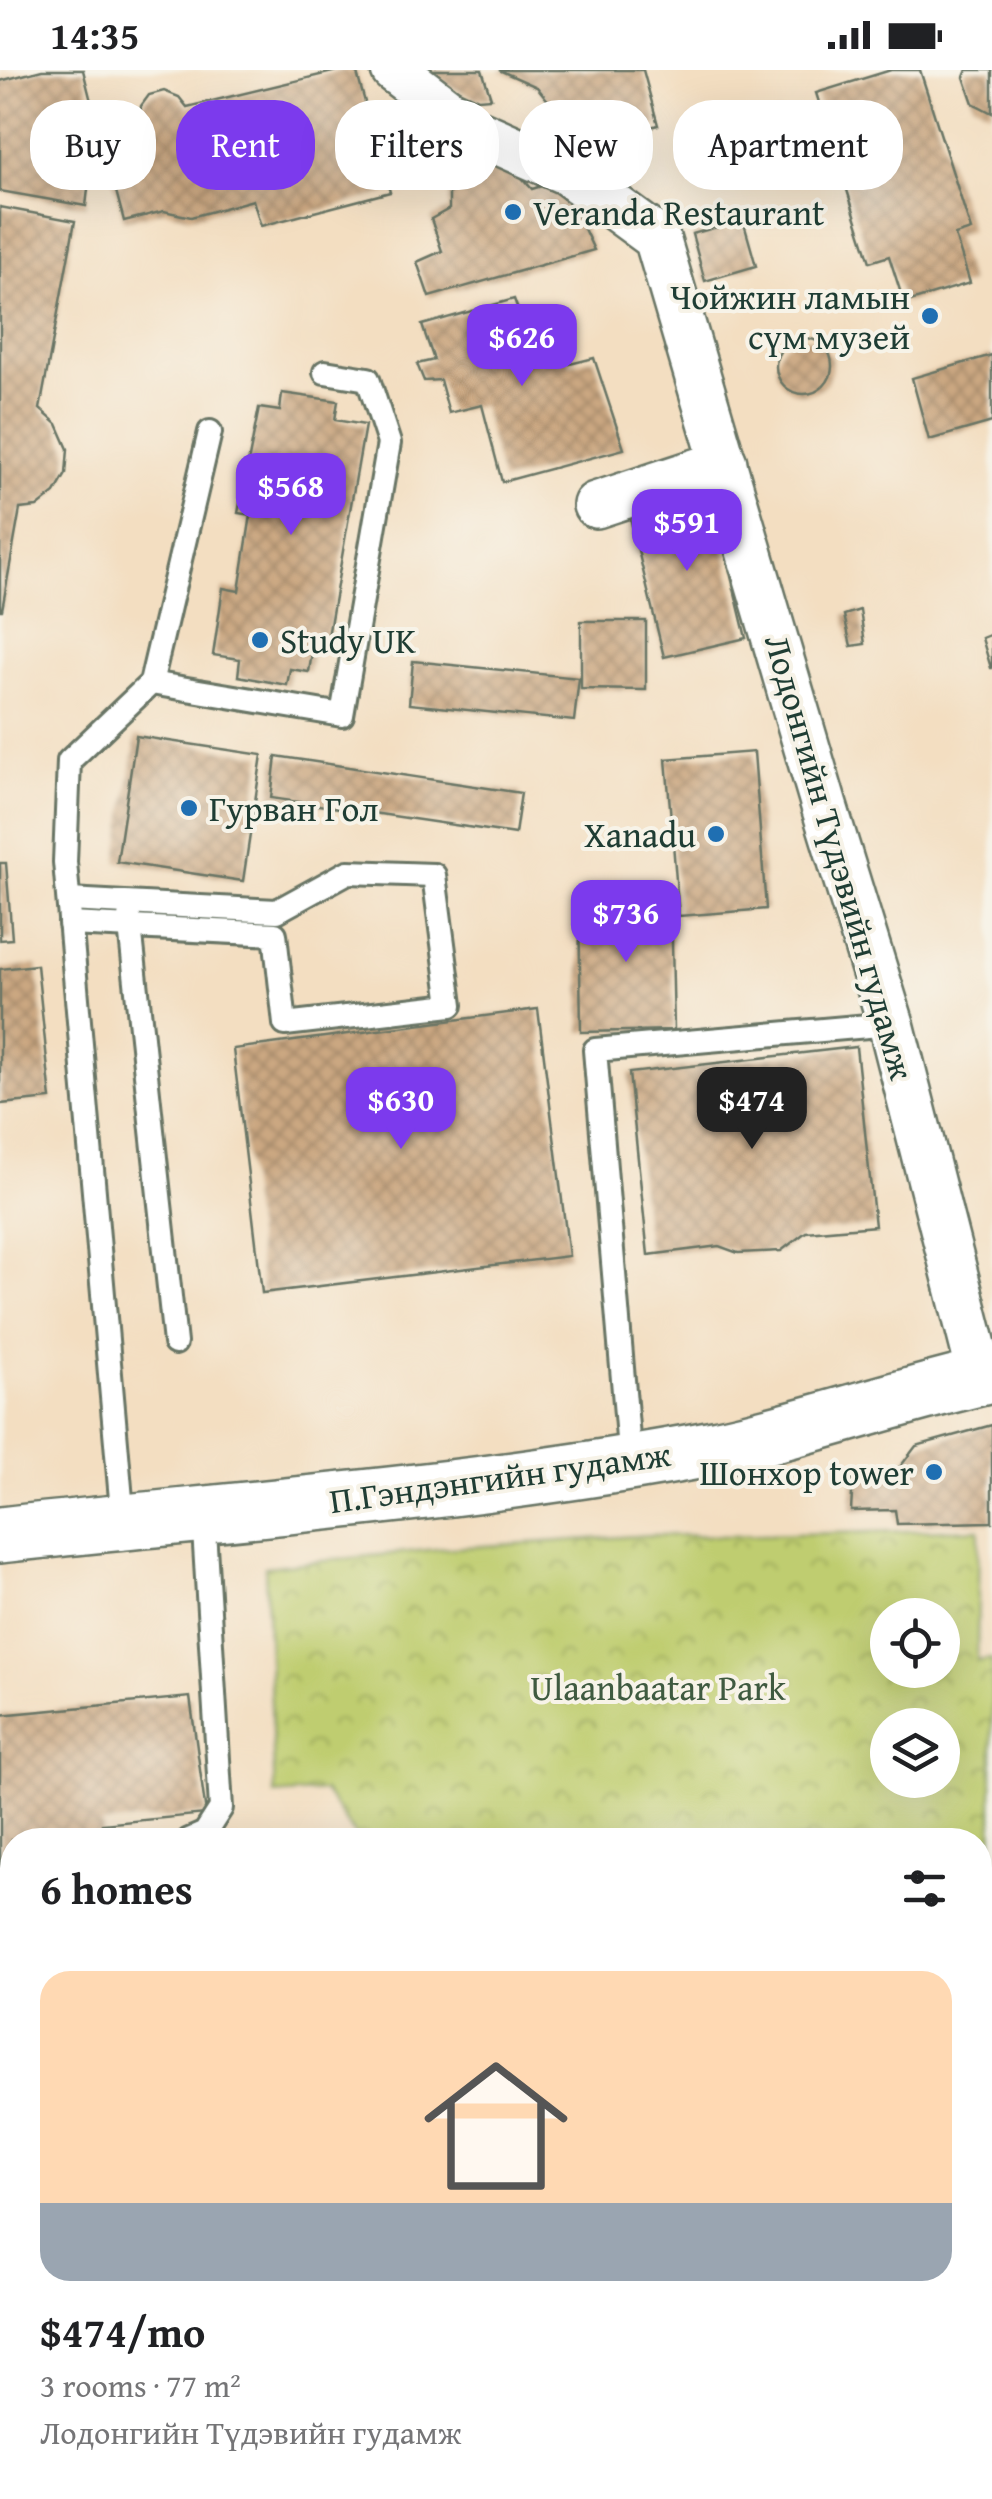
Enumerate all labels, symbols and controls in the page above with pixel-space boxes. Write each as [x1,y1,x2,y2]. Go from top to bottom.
text: 14:35 [50,7,140,63]
chip: Buy [30,100,156,190]
chip: Rent [176,100,315,190]
chip: Filters [335,100,499,190]
chip: New [519,100,653,190]
chip: Apartment [673,100,903,190]
place label: Veranda Restaurant [533,187,824,238]
marker: Veranda Restaurant [502,201,524,223]
place label: Чойжин ламын сүм музей [670,271,910,362]
pin: $626 [463,304,581,389]
marker: Чойжин ламын сүм музей [919,305,941,327]
text: $626 [489,313,555,360]
pin: $568 [232,453,350,538]
text: $568 [258,462,324,509]
pin: $591 [628,489,746,574]
text: $591 [654,498,720,545]
place label: Study UK [280,615,416,666]
street label: Лодонгийн Түдэвийн гудамж [752,628,928,1086]
marker: Study UK [249,629,271,651]
place label: Гурван Гол [209,783,379,834]
marker: Гурван Гол [178,797,200,819]
place label: Xanadu [584,809,696,860]
marker: Xanadu [705,823,727,845]
pin: $736 [567,880,685,965]
text: $736 [593,889,659,936]
pin: $630 [342,1067,460,1152]
pin: $474 [693,1067,811,1152]
text: $630 [368,1076,434,1123]
text: $474 [719,1076,785,1123]
street label: П.Гэндэнгийн гудамж [326,1428,674,1526]
place label: Шонхор tower [700,1447,914,1498]
marker: Шонхор tower [923,1461,945,1483]
map controls [870,1598,960,1798]
button: locate [870,1598,960,1688]
park label: Ulaanbaatar Park [530,1662,786,1713]
button: layers [870,1708,960,1798]
text: 6 homes [40,1858,193,1919]
icon: filters [897,1861,952,1916]
icon: home [406,2036,586,2216]
text: $474/mo [40,2301,205,2362]
text: 3 rooms · 77 m² [40,2362,241,2409]
text: Лодонгийн Түдэвийн гудамж [40,2409,461,2456]

